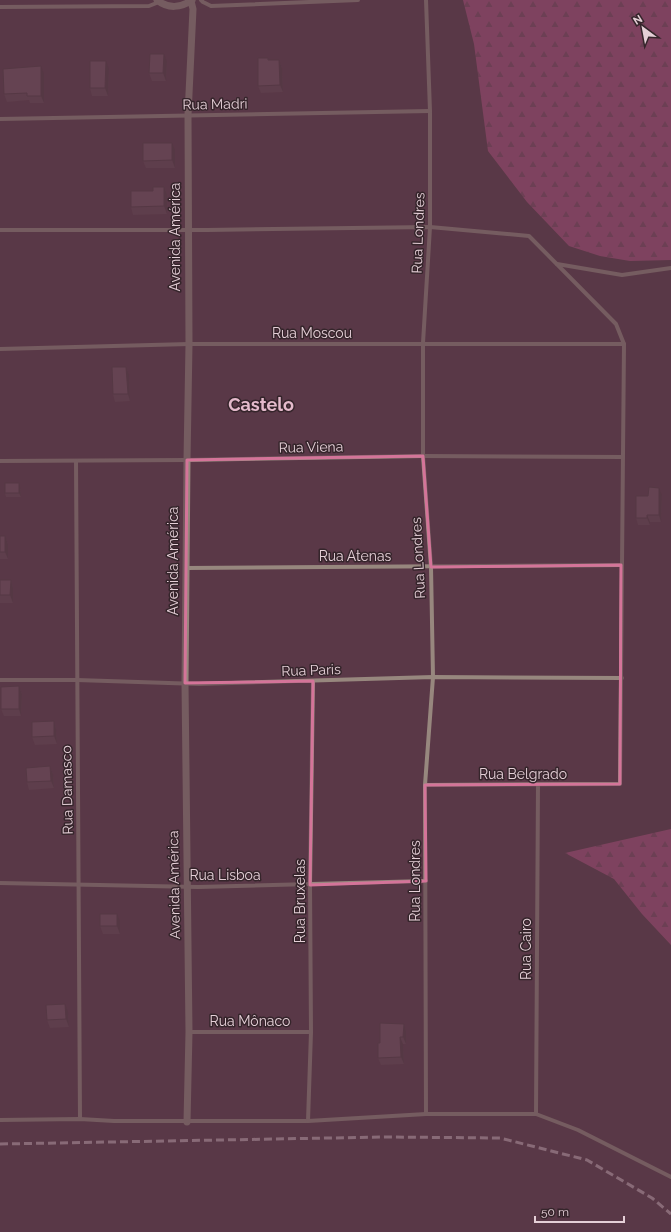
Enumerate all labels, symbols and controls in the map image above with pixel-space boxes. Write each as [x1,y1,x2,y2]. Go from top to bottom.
north arrow [623,8,663,48]
text: N [631,12,645,28]
street label: Rua Madri [182,95,248,113]
street label: Avenida América [167,183,183,291]
street label: Rua Londres [409,192,427,274]
street label: Rua Moscou [272,325,352,341]
district label: Castelo [228,394,294,415]
street label: Rua Viena [279,438,343,456]
street label: Avenida América [165,507,181,615]
street label: Rua Londres [408,517,428,599]
street label: Rua Atenas [319,548,392,564]
street label: Rua Paris [281,661,341,679]
street label: Rua Damasco [58,745,76,835]
street label: Rua Belgrado [479,766,567,782]
street label: Avenida América [165,830,183,940]
street label: Rua Londres [407,840,423,922]
street label: Rua Bruxelas [292,859,308,943]
street label: Rua Lisboa [189,867,261,883]
street label: Rua Cairo [518,918,534,980]
street label: Rua Mônaco [210,1013,290,1029]
scale bar [535,1198,624,1224]
text: 50 m [541,1205,569,1219]

